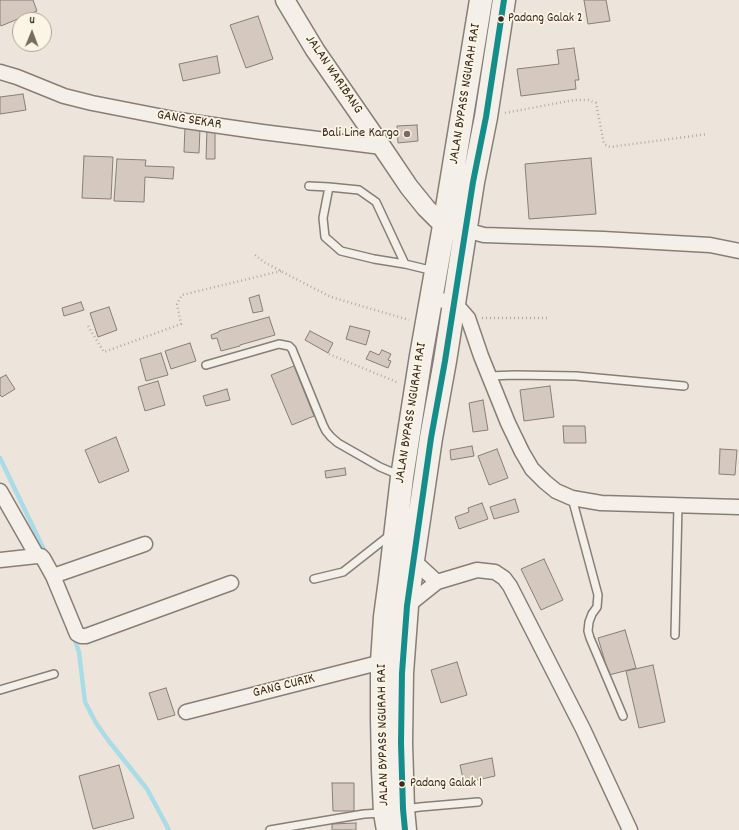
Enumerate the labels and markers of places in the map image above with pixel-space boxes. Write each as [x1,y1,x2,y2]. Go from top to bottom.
place label: Padang Galak 2 [508,11,583,27]
marker: Padang Galak 2 [496,14,506,24]
place label: Bali Line Kargo [322,126,399,142]
marker: Bali Line Kargo [402,129,412,139]
place label: Padang Galak 1 [410,776,482,792]
marker: Padang Galak 1 [397,779,407,789]

